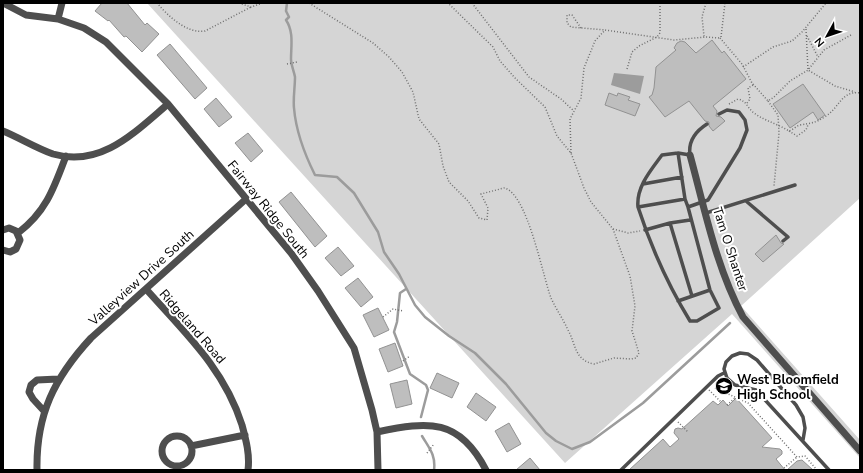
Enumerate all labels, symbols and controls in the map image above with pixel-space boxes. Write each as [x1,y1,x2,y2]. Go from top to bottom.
north arrow [807,16,847,56]
text: N [811,34,828,50]
street label: Fairway Ridge South [223,157,313,262]
street label: Tam O Shanter [708,205,752,294]
street label: Valleyview Drive South [84,226,198,331]
street label: Ridgeland Road [155,286,230,368]
place label: West Bloomfield High School [737,371,839,404]
school or university icon: West Bloomfield High School [714,376,734,396]

